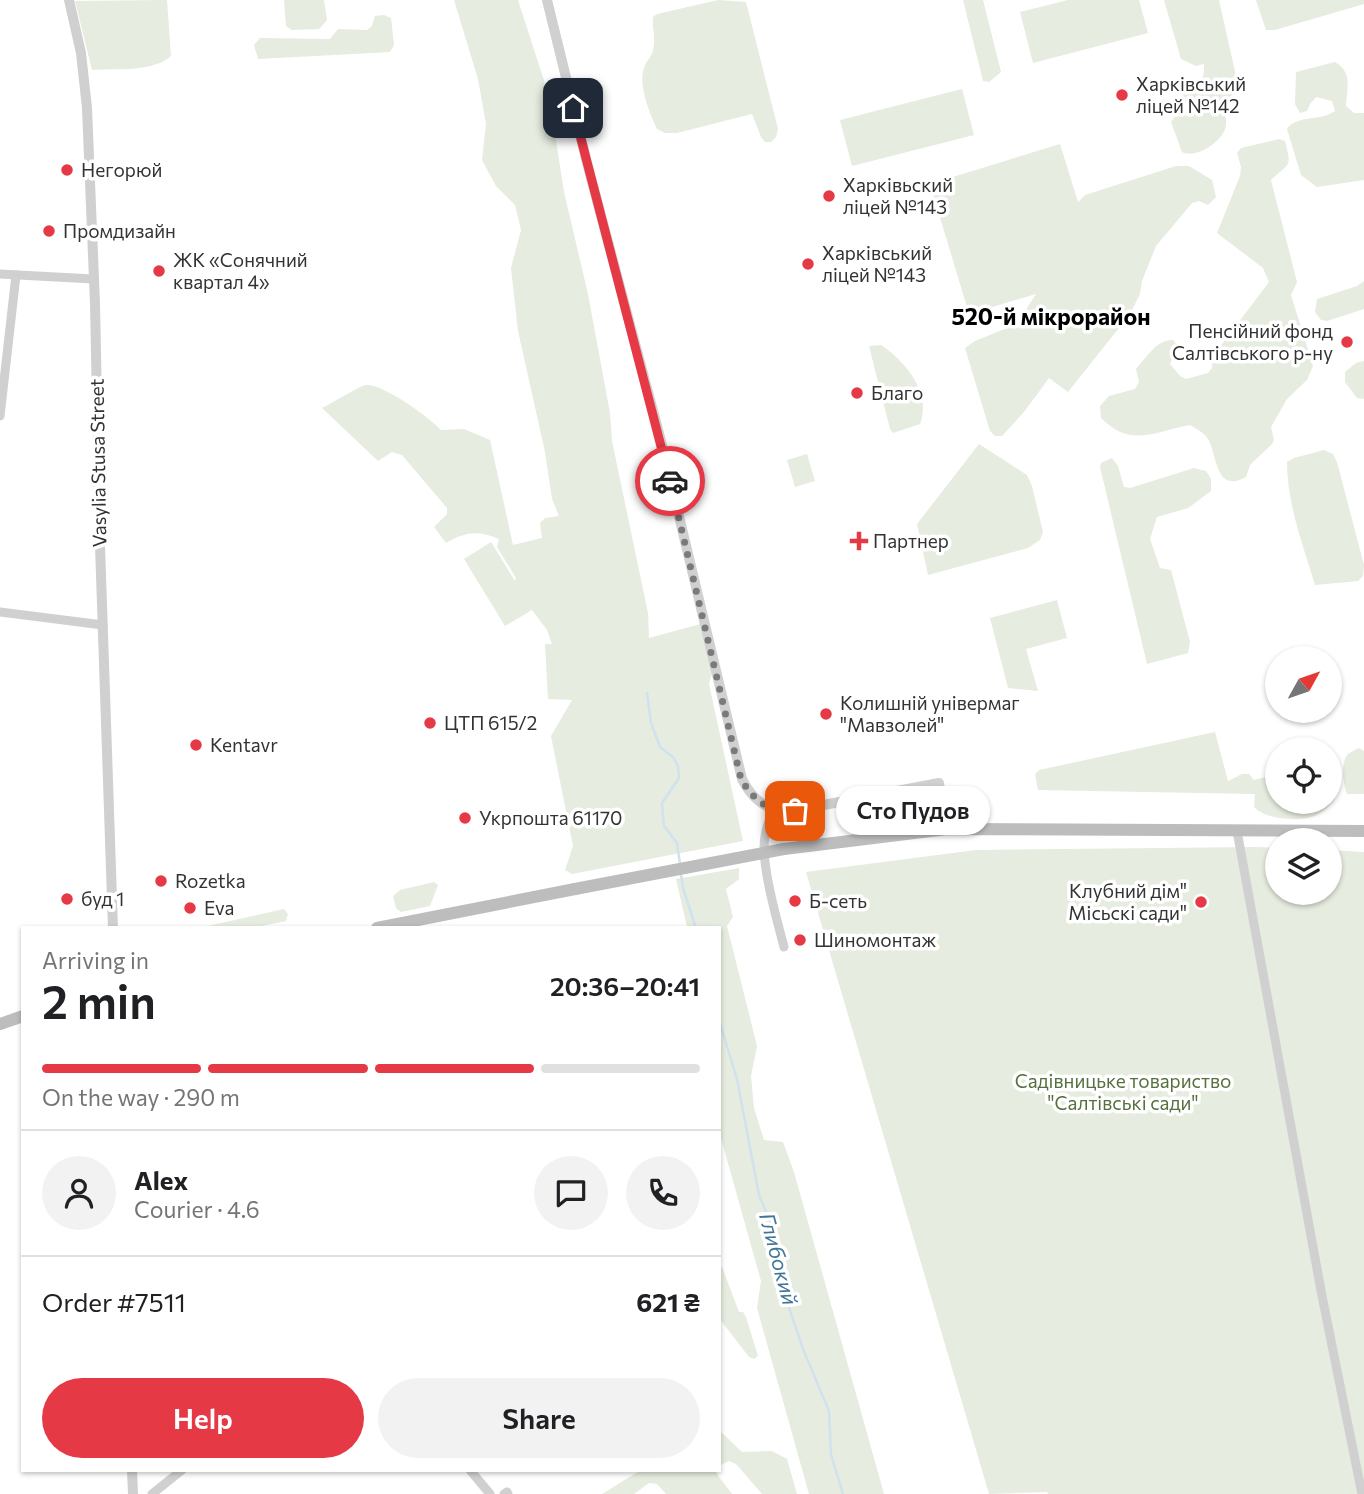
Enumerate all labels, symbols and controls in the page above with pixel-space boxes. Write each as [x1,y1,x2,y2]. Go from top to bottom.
place label: Харківський ліцей №142 [1136,72,1246,117]
pin [543,78,603,138]
marker: Харківський ліцей №142 [1114,87,1130,103]
icon: home [554,89,592,127]
place label: Негорюй [81,158,162,181]
marker: Негорюй [59,162,75,178]
place label: Харківьский ліцей №143 [843,173,953,218]
marker: Харківьский ліцей №143 [821,188,837,204]
place label: Промдизайн [63,219,176,242]
marker: Промдизайн [41,223,57,239]
place label: Харківський ліцей №143 [822,241,932,286]
place label: ЖК «Сонячний квартал 4» [173,248,308,293]
marker: Харківський ліцей №143 [800,256,816,272]
marker: ЖК «Сонячний квартал 4» [151,263,167,279]
district label: 520-й мікрорайон [951,302,1151,330]
place label: Пенсійний фонд Салтівського р-ну [1172,319,1333,364]
marker: Пенсійний фонд Салтівського р-ну [1339,334,1355,350]
street label: Vasylia Stusa Street [85,378,110,548]
place label: Благо [871,381,923,404]
marker: Благо [849,385,865,401]
courier [635,446,705,516]
icon: car [651,462,689,500]
place label: Партнер [873,529,949,552]
marker: Партнер [851,533,867,549]
north arrow [1265,646,1342,723]
map controls [1265,646,1342,905]
place label: Колишній універмаг "Мавзолей" [840,691,1020,736]
marker: Колишній універмаг "Мавзолей" [818,706,834,722]
place label: ЦТП 615/2 [444,711,537,734]
marker: ЦТП 615/2 [422,715,438,731]
place label: Kentavr [210,733,278,756]
marker: Kentavr [188,737,204,753]
button: locate [1265,737,1342,814]
pin [765,781,825,841]
callout: Сто Пудов [837,786,991,836]
icon: bag [776,792,814,830]
text: Сто Пудов [856,796,970,824]
place label: Укрпошта 61170 [479,806,622,829]
marker: Укрпошта 61170 [457,810,473,826]
button: layers [1265,828,1342,905]
place label: Rozetka [175,869,246,892]
marker: Rozetka [153,873,169,889]
place label: Клубний дім" Місьскі сади" [1068,879,1187,924]
place label: буд 1 [81,887,124,910]
place label: Б-сеть [809,889,867,912]
marker: буд 1 [59,891,75,907]
marker: Б-сеть [787,893,803,909]
marker: Клубний дім" Місьскі сади" [1193,894,1209,910]
place label: Eva [204,896,234,919]
marker: Eva [182,900,198,916]
place label: Шиномонтаж [814,928,936,951]
marker: Шиномонтаж [792,932,808,948]
text: Arriving in [42,946,149,974]
text: 20:36–20:41 [550,970,700,1001]
text: 2 min [42,972,156,1028]
park label: Садівницьке товариство "Салтівські сади" [1015,1069,1231,1114]
text: On the way · 290 m [42,1083,240,1111]
button: person [42,1156,116,1230]
button: chat [534,1156,608,1230]
button: phone [626,1156,700,1230]
text: Alex [134,1164,188,1195]
text: Courier · 4.6 [134,1195,260,1223]
water label: Глибокий [755,1210,804,1308]
text: Order #7511 [42,1286,186,1317]
text: 621 ₴ [636,1286,700,1317]
button: Help [42,1378,364,1458]
button: Share [378,1378,700,1458]

